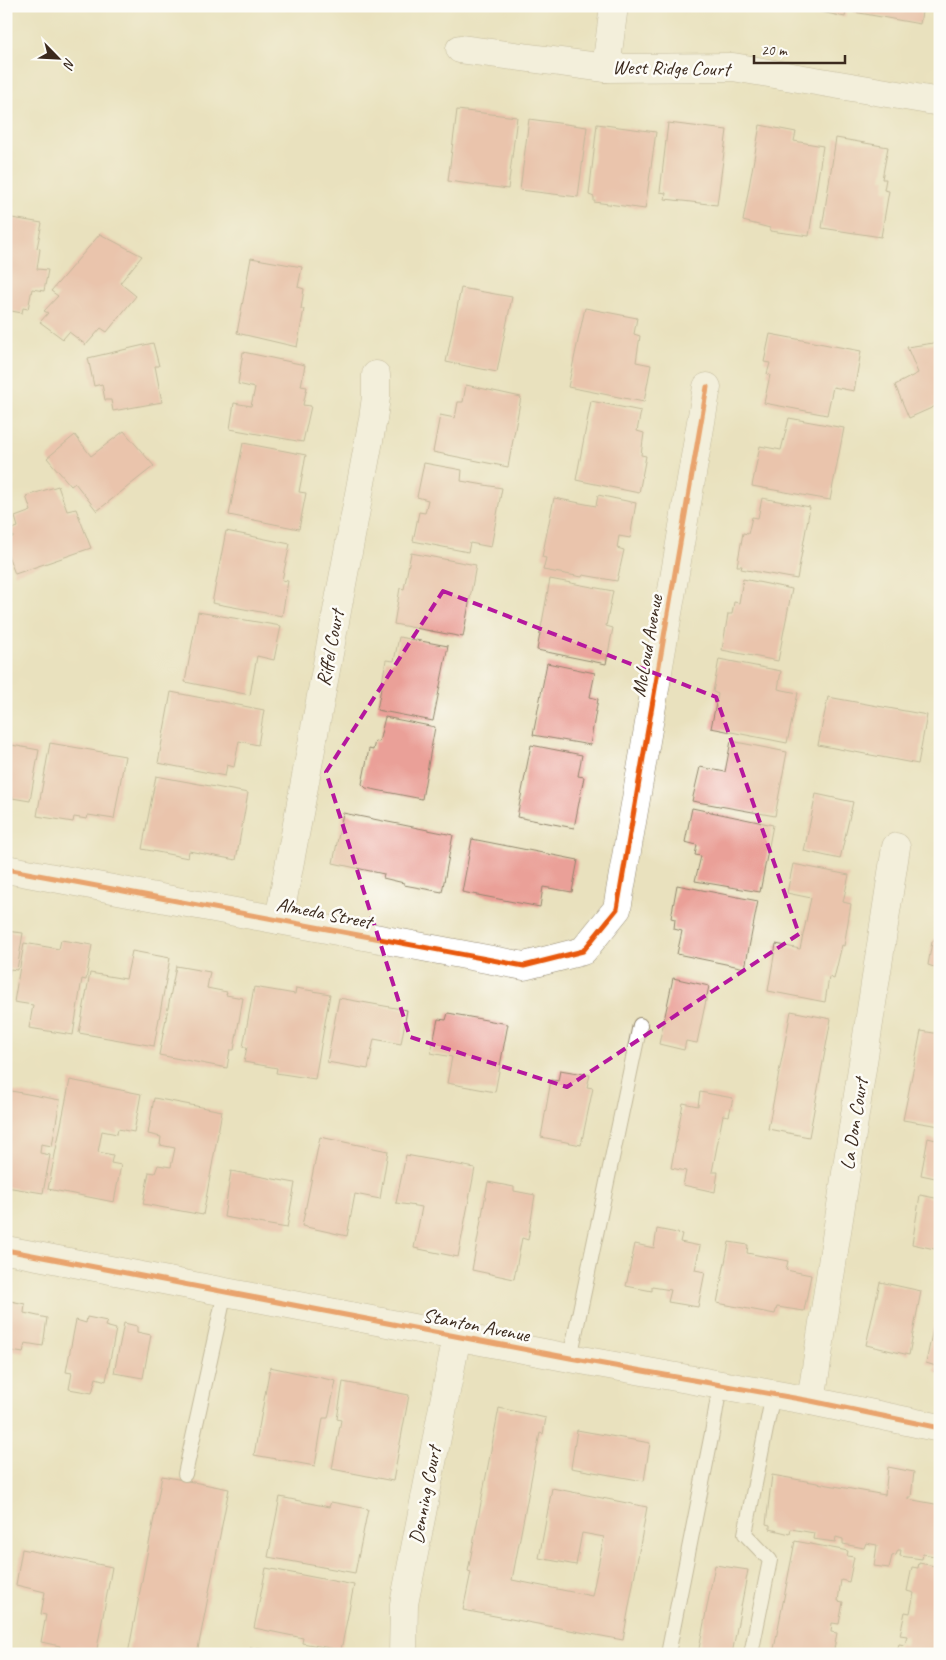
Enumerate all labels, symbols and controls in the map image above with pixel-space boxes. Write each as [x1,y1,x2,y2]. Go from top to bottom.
north arrow [32,32,82,82]
scale bar [754,32,845,64]
text: 20 m [761,41,788,60]
street label: West Ridge Court [612,54,733,82]
text: N [59,56,79,73]
street label: McLoud Avenue [626,592,669,699]
street label: Riffel Court [310,604,350,688]
street label: Almeda Street [274,892,377,935]
street label: La Don Court [834,1073,874,1172]
street label: Stanton Avenue [421,1302,533,1348]
street label: Denning Court [403,1441,447,1546]

